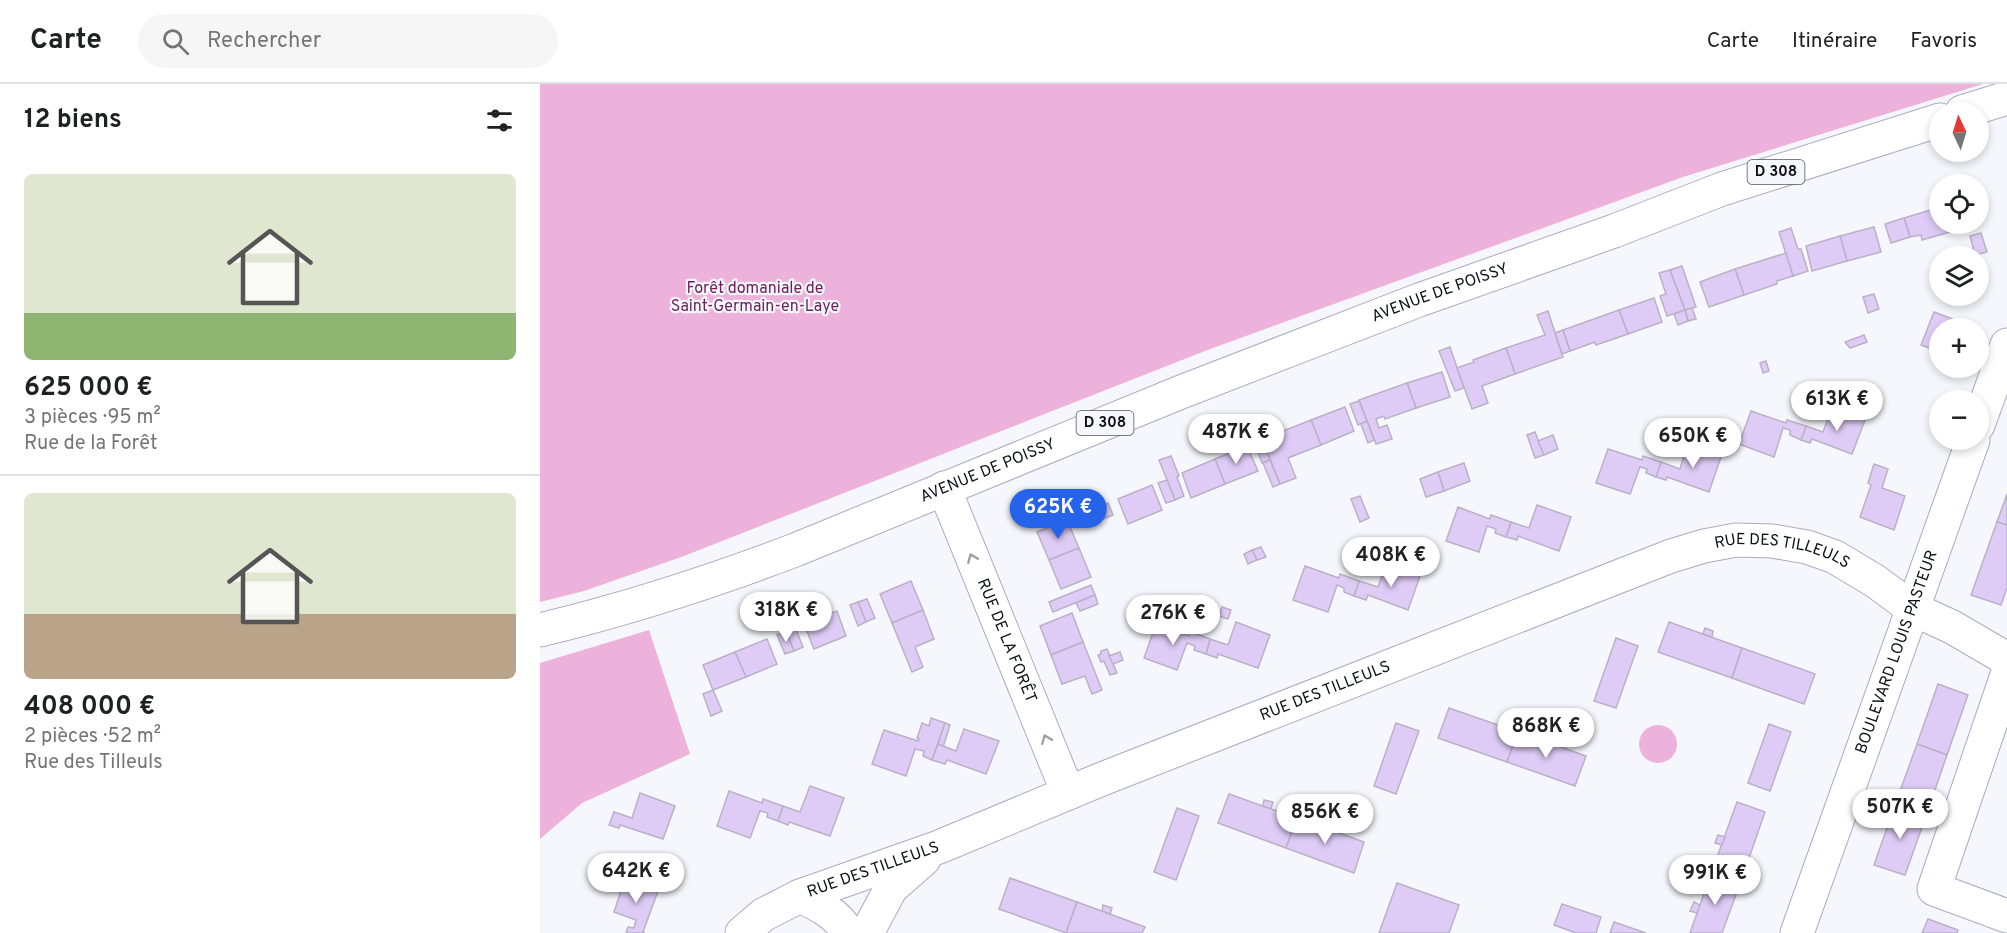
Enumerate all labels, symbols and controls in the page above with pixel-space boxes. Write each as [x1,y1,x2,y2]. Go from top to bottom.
search box [138,14,558,68]
text: Carte [30,23,102,59]
icon: search [159,25,192,58]
text: Rechercher [207,28,321,55]
text: Carte [1707,28,1759,55]
text: Itinéraire [1792,28,1877,55]
text: Favoris [1910,28,1977,55]
north arrow [1929,102,1989,162]
map controls [1929,102,1989,450]
text: 12 biens [24,104,122,137]
icon: filters [483,104,516,137]
road number: D 308 [1748,160,1804,184]
button: locate [1929,174,1989,234]
icon: home [216,213,324,321]
button: layers [1929,246,1989,306]
street label: AVENUE DE POISSY [1369,259,1511,327]
park label: Forêt domaniale de Saint-Germain-en-Laye [671,279,839,317]
button: + [1929,318,1989,378]
text: 625 000 € [24,372,153,405]
pin: 613K € [1788,381,1886,432]
text: 613K € [1805,387,1869,413]
button: − [1929,390,1989,450]
text: 3 pièces · 95 m² [24,405,161,431]
road number: D 308 [1076,411,1134,435]
pin: 487K € [1187,414,1285,465]
pin: 650K € [1644,418,1742,469]
text: 487K € [1202,420,1270,446]
text: 650K € [1658,424,1728,450]
text: Rue de la Forêt [24,431,158,457]
street label: AVENUE DE POISSY [918,434,1058,508]
pin: 625K € [1009,489,1107,540]
text: 625K € [1024,495,1092,521]
street label: RUE DES TILLEULS [1713,530,1854,574]
icon: home [216,532,324,640]
pin: 408K € [1342,537,1440,588]
text: 408K € [1356,543,1426,569]
street label: BOULEVARD LOUIS PASTEUR [1852,548,1943,757]
one-way arrow [967,553,979,564]
street label: RUE DE LA FORÊT [972,576,1040,706]
pin: 318K € [737,592,835,643]
pin: 276K € [1124,595,1222,646]
text: 318K € [754,598,818,624]
text: 276K € [1140,601,1206,627]
street label: RUE DES TILLEULS [1257,657,1393,726]
text: 408 000 € [24,691,155,724]
pin: 868K € [1497,708,1595,759]
text: 868K € [1511,714,1581,740]
text: 2 pièces · 52 m² [24,724,161,750]
one-way arrow [1041,734,1053,745]
text: Rue des Tilleuls [24,750,163,776]
pin: 507K € [1851,789,1949,840]
pin: 856K € [1276,794,1374,845]
text: 507K € [1866,795,1934,821]
text: 856K € [1291,800,1359,826]
street label: RUE DES TILLEULS [805,838,942,903]
pin: 642K € [587,853,685,904]
pin: 991K € [1666,855,1764,906]
text: 642K € [601,859,671,885]
text: 991K € [1683,861,1747,887]

